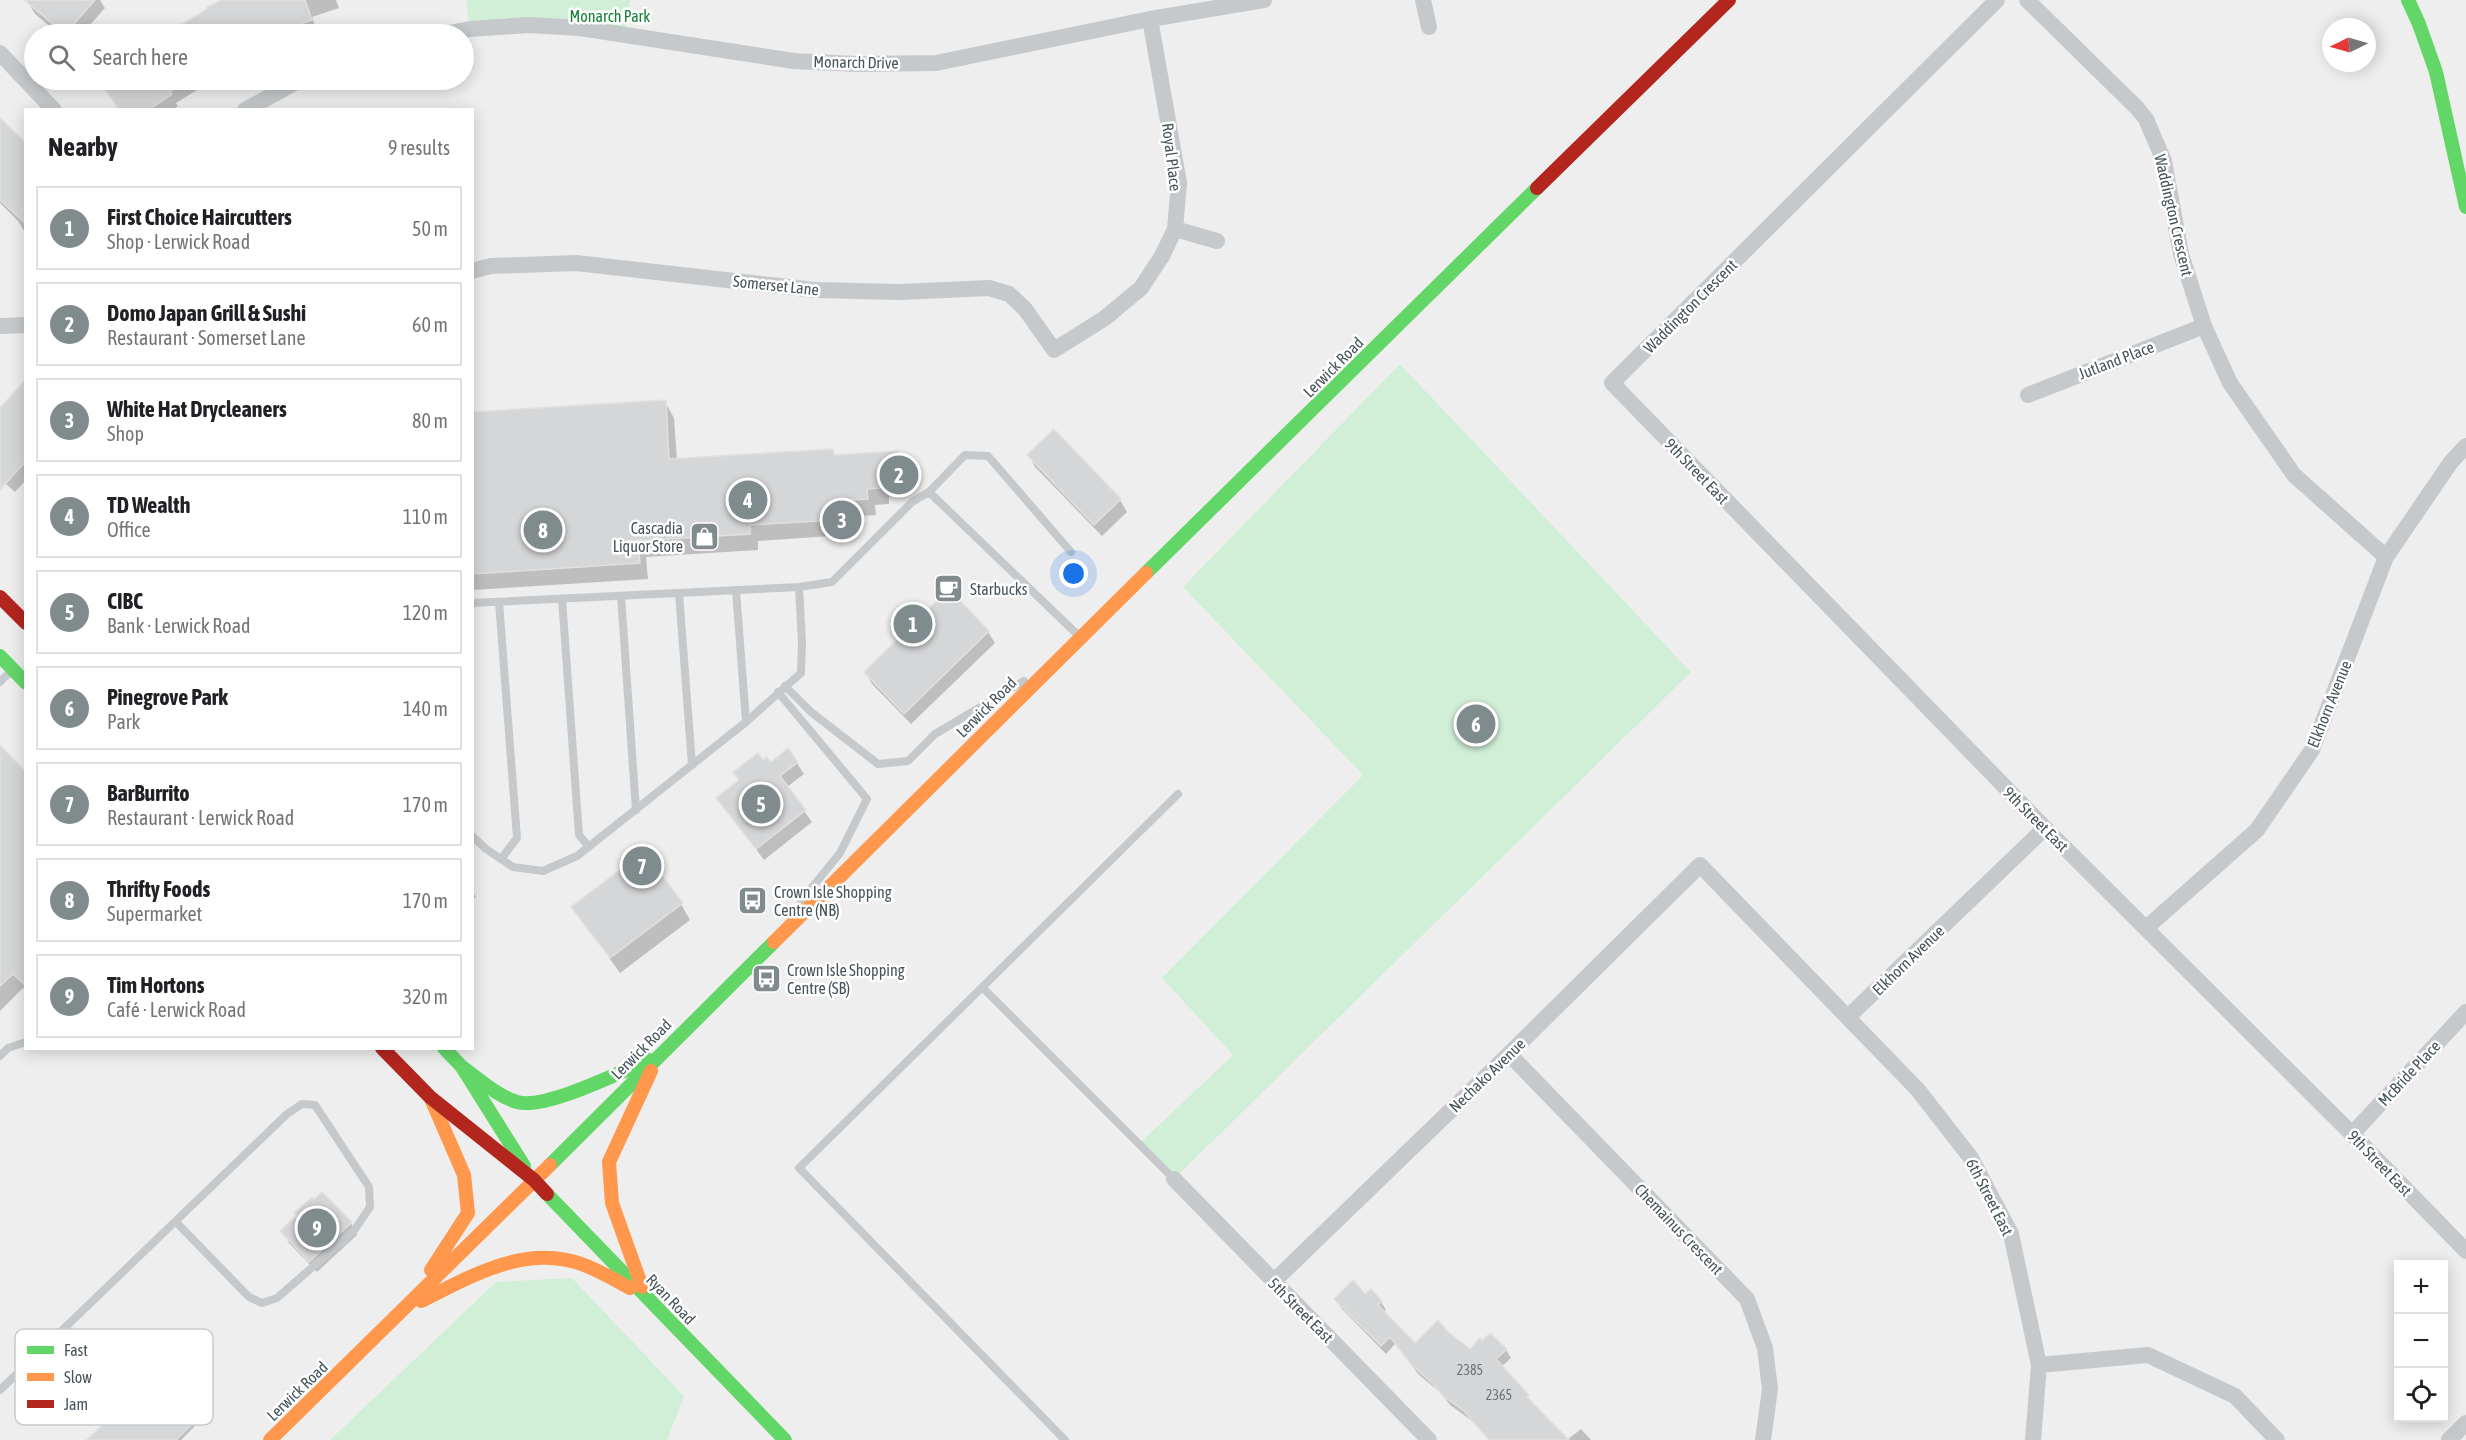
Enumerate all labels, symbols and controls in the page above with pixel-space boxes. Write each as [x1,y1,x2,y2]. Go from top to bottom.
park label: Monarch Park [570,7,650,25]
north arrow [2322,18,2376,72]
search box [24,24,474,90]
icon: search [45,41,78,74]
text: Search here [93,44,188,70]
street label: Monarch Drive [813,52,899,72]
street label: Royal Place [1158,122,1185,192]
text: Nearby [48,132,118,162]
text: 9 results [388,136,450,159]
street label: Waddington Crescent [2150,152,2197,278]
text: First Choice Haircutters [107,204,292,230]
text: 1 [65,217,74,240]
text: 50 m [412,217,448,240]
text: Shop · Lerwick Road [107,230,250,253]
street label: Waddington Crescent [1640,255,1741,357]
street label: Somerset Lane [732,272,820,298]
text: Domo Japan Grill & Sushi [107,300,306,326]
text: 2 [65,313,74,336]
text: 60 m [412,313,448,336]
text: Restaurant · Somerset Lane [107,326,306,349]
street label: Lerwick Road [1299,333,1367,401]
street label: Jutland Place [2076,337,2156,383]
text: White Hat Drycleaners [107,396,287,422]
text: 3 [65,409,74,432]
text: 80 m [412,409,448,432]
text: Shop [107,422,144,445]
street label: 9th Street East [1661,435,1733,508]
pin: 2 [880,452,918,498]
pin: 4 [728,478,768,522]
text: TD Wealth [107,492,190,518]
pin: 3 [822,498,862,542]
text: 4 [65,505,74,528]
text: 110 m [403,505,448,528]
pin: 8 [524,508,562,552]
text: Office [107,518,151,541]
place label: Cascadia Liquor Store [613,519,683,556]
shop icon: Cascadia Liquor Store [688,521,720,553]
your location [1059,559,1088,588]
cafe icon: Starbucks [933,573,965,605]
place label: Starbucks [970,580,1028,598]
text: CIBC [107,588,143,614]
text: 5 [65,601,74,624]
text: 120 m [403,601,448,624]
pin: 1 [894,602,932,646]
text: Bank · Lerwick Road [107,614,250,637]
street label: Elkhorn Avenue [2303,658,2355,750]
street label: Lerwick Road [952,673,1020,741]
text: Pinegrove Park [107,684,228,710]
text: 6 [65,697,74,720]
text: 140 m [403,697,448,720]
pin: 6 [1456,702,1496,746]
text: Park [107,710,140,733]
text: BarBurrito [107,780,190,806]
pin: 5 [742,782,780,826]
street label: 9th Street East [2000,783,2072,855]
text: 7 [65,793,74,816]
text: 170 m [403,793,448,816]
text: Restaurant · Lerwick Road [107,806,294,829]
pin: 7 [622,844,662,888]
text: Thrifty Foods [107,876,210,902]
place label: Crown Isle Shopping Centre (NB) [774,883,892,920]
bus stop icon: Crown Isle Shopping Centre (NB) [737,885,769,917]
text: 8 [65,889,74,912]
text: 170 m [403,889,448,912]
text: Supermarket [107,902,202,925]
street label: Elkhorn Avenue [1869,921,1947,999]
place label: Crown Isle Shopping Centre (SB) [787,961,905,998]
bus stop icon: Crown Isle Shopping Centre (SB) [750,963,782,995]
text: Tim Hortons [107,972,204,998]
text: 9 [65,985,74,1008]
text: 320 m [403,985,448,1008]
text: Café · Lerwick Road [107,998,246,1021]
street label: Lerwick Road [607,1015,675,1083]
street label: Nechako Avenue [1445,1034,1529,1116]
street label: McBride Place [2374,1037,2444,1109]
street label: 9th Street East [2344,1127,2416,1200]
street label: 6th Street East [1963,1156,2017,1239]
street label: Chemainus Crescent [1631,1180,1727,1278]
pin: 9 [298,1206,336,1250]
map controls [2394,1260,2448,1422]
button: + [2394,1260,2448,1314]
street label: Ryan Road [642,1270,699,1328]
street label: 5th Street East [1265,1274,1337,1346]
button: − [2394,1314,2448,1368]
legend [15,1329,213,1425]
text: Fast [64,1341,88,1359]
street label: Lerwick Road [263,1358,331,1424]
house number: 2385 [1457,1362,1483,1378]
text: Slow [64,1368,92,1386]
button: locate [2394,1368,2448,1422]
house number: 2365 [1486,1387,1512,1403]
text: Jam [64,1395,88,1413]

